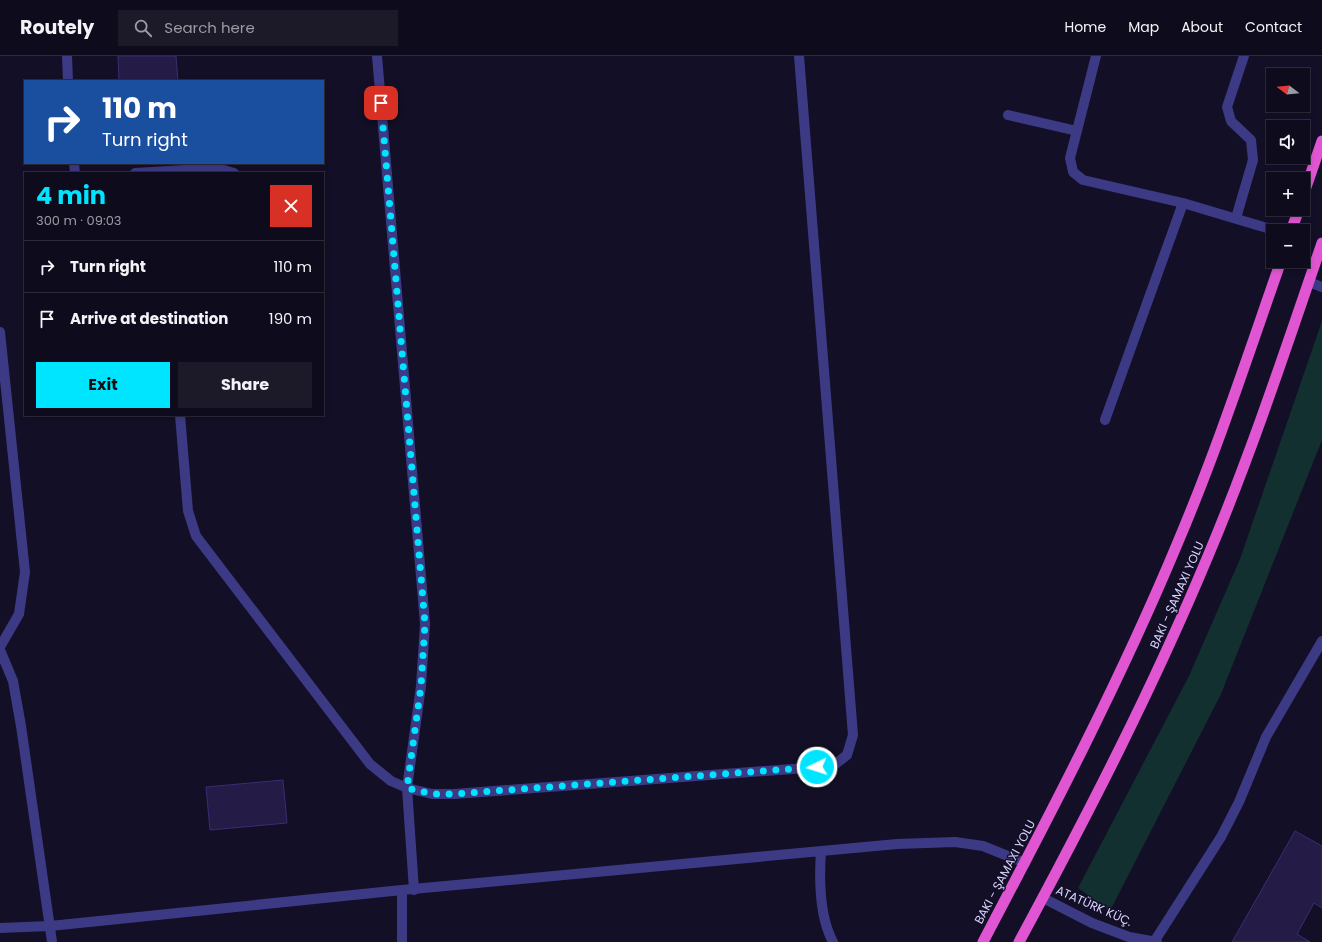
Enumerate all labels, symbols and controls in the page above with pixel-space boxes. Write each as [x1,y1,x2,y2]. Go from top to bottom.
search box [118,10,398,46]
text: Routely [20,14,94,41]
icon: search [132,17,154,39]
text: Search here [164,17,255,38]
text: Home [1064,17,1106,37]
text: Map [1128,17,1159,37]
text: About [1181,17,1223,37]
text: Contact [1245,17,1302,37]
north arrow [1266,68,1310,112]
map controls [1266,68,1310,268]
pin [364,86,398,120]
text: 110 m [102,89,177,128]
icon: arrive [370,92,392,114]
icon: right [36,96,88,148]
button: sound [1266,120,1310,164]
text: Turn right [102,127,188,152]
button: + [1266,172,1310,216]
text: 4 min [36,179,106,212]
button: close [270,185,312,227]
text: 300 m · 09:03 [36,211,122,230]
button: − [1266,224,1310,268]
icon: right [36,256,58,278]
text: Turn right [70,256,146,277]
text: 110 m [274,256,312,277]
icon: arrive [36,308,58,330]
text: Arrive at destination [70,308,228,329]
text: 190 m [269,308,312,329]
button: Exit [36,362,170,408]
button: Share [178,362,312,408]
street label: BAKI - ŞAMAXI YOLU [1145,539,1208,651]
position arrow [796,746,838,788]
street label: BAKI - ŞAMAXI YOLU [970,817,1039,927]
street label: ATATÜRK KÜÇ. [1053,881,1135,930]

